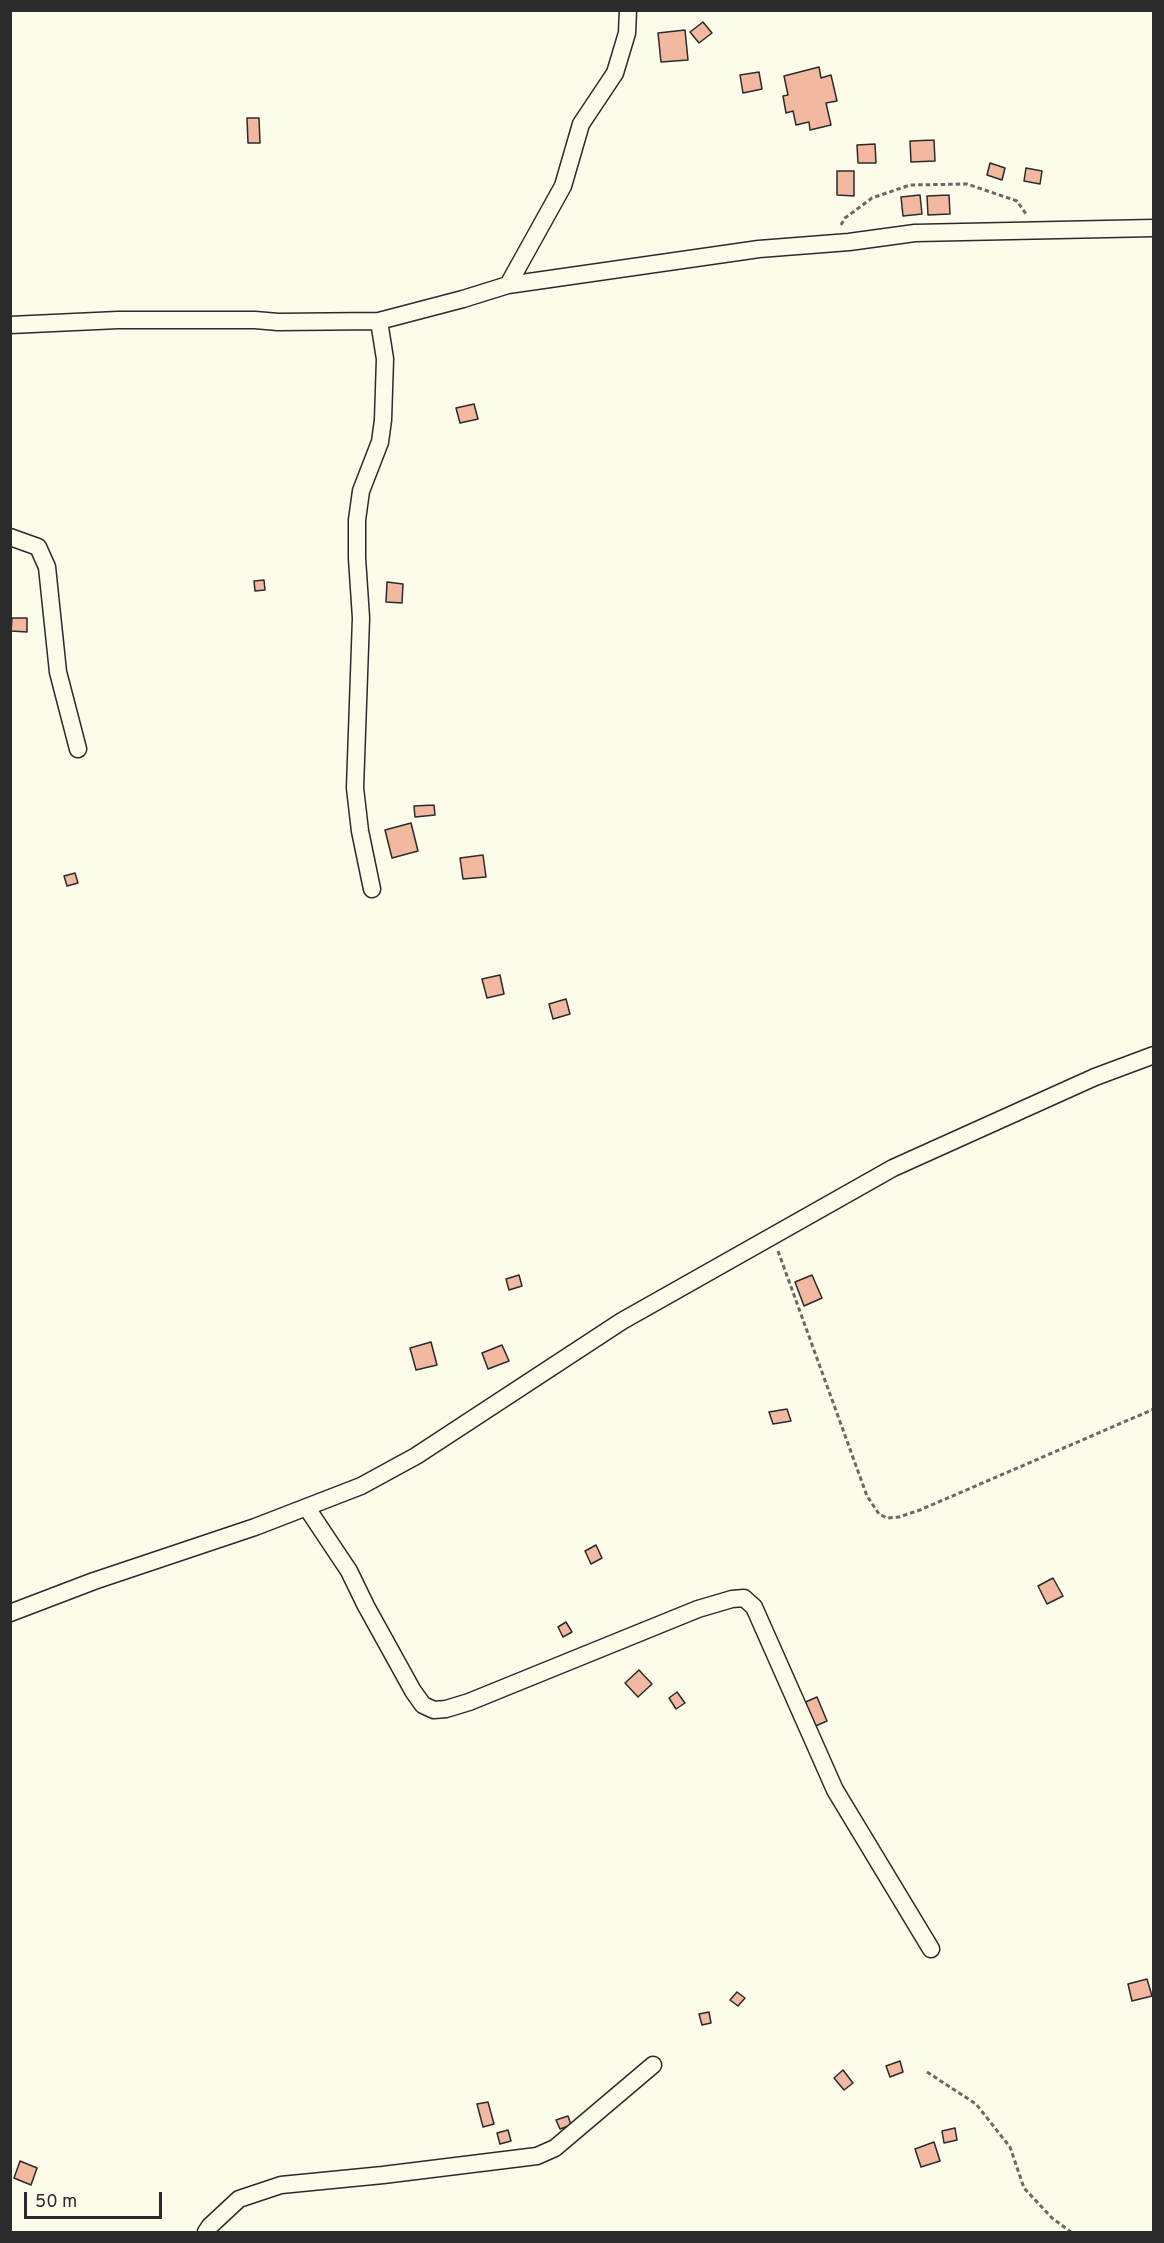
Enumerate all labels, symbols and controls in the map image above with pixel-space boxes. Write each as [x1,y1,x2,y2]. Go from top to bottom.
scale bar [27,2180,165,2218]
text: 50 m [35,2191,77,2214]

